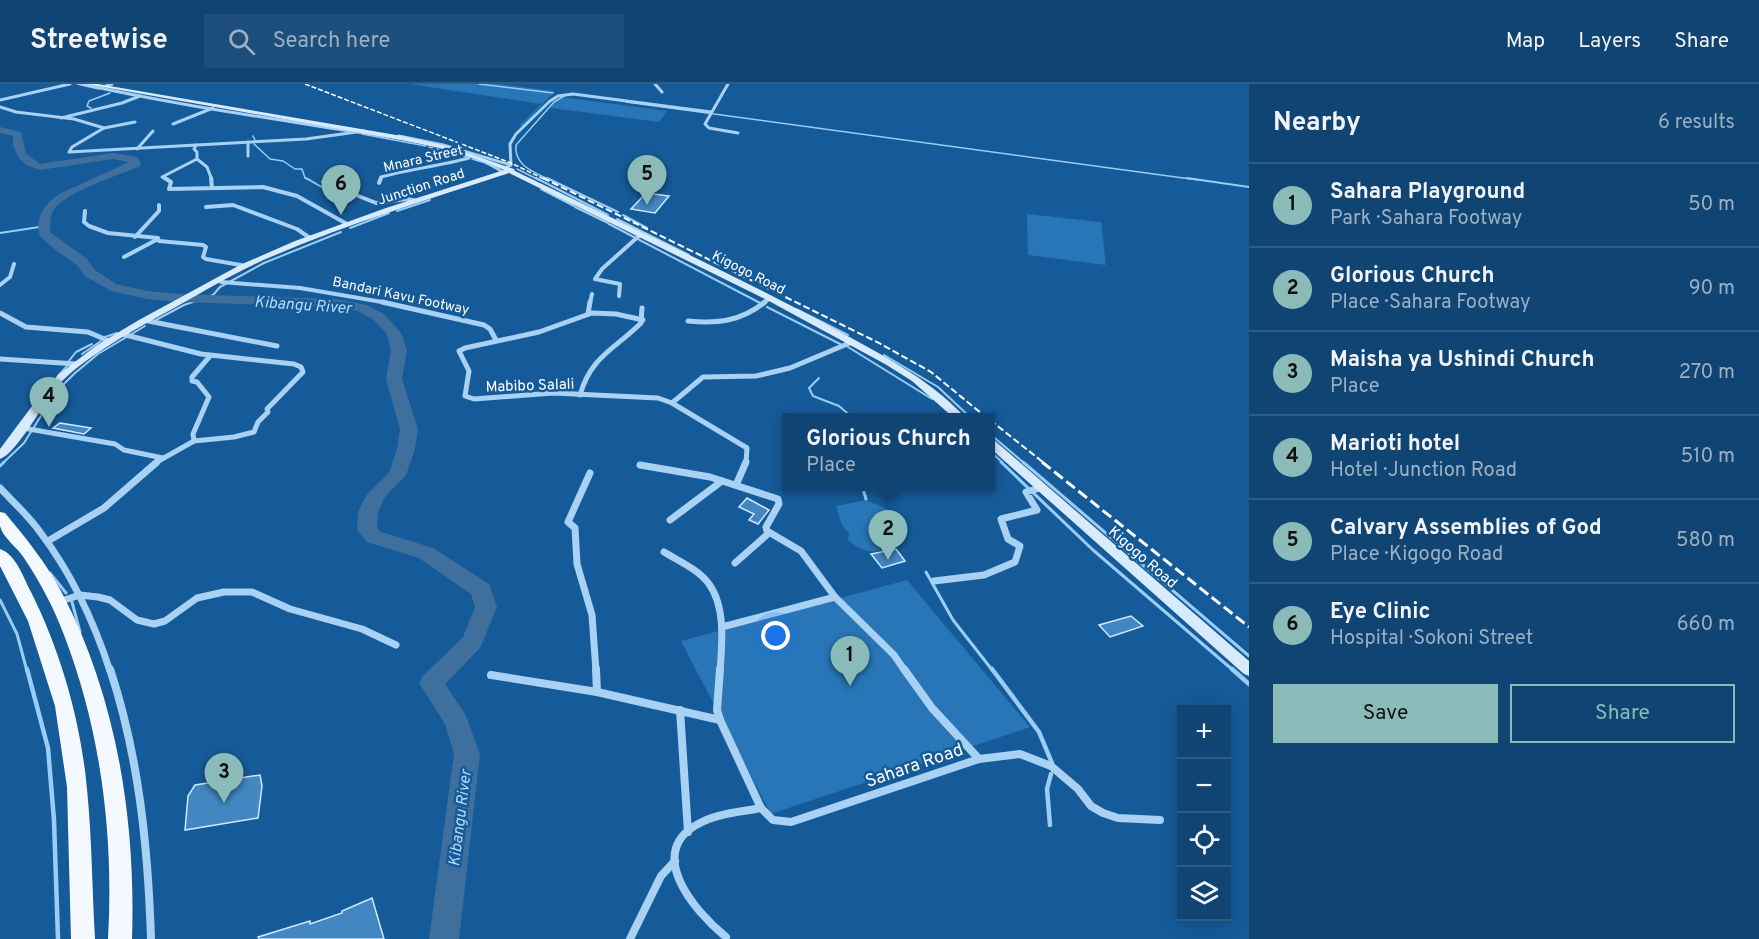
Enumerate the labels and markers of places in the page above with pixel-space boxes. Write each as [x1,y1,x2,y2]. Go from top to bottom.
pin: 5 [628,156,666,205]
pin: 6 [322,166,360,215]
pin: 4 [29,378,68,427]
pin: 2 [868,510,908,560]
pin: 1 [830,636,870,686]
pin: 3 [204,754,244,803]

